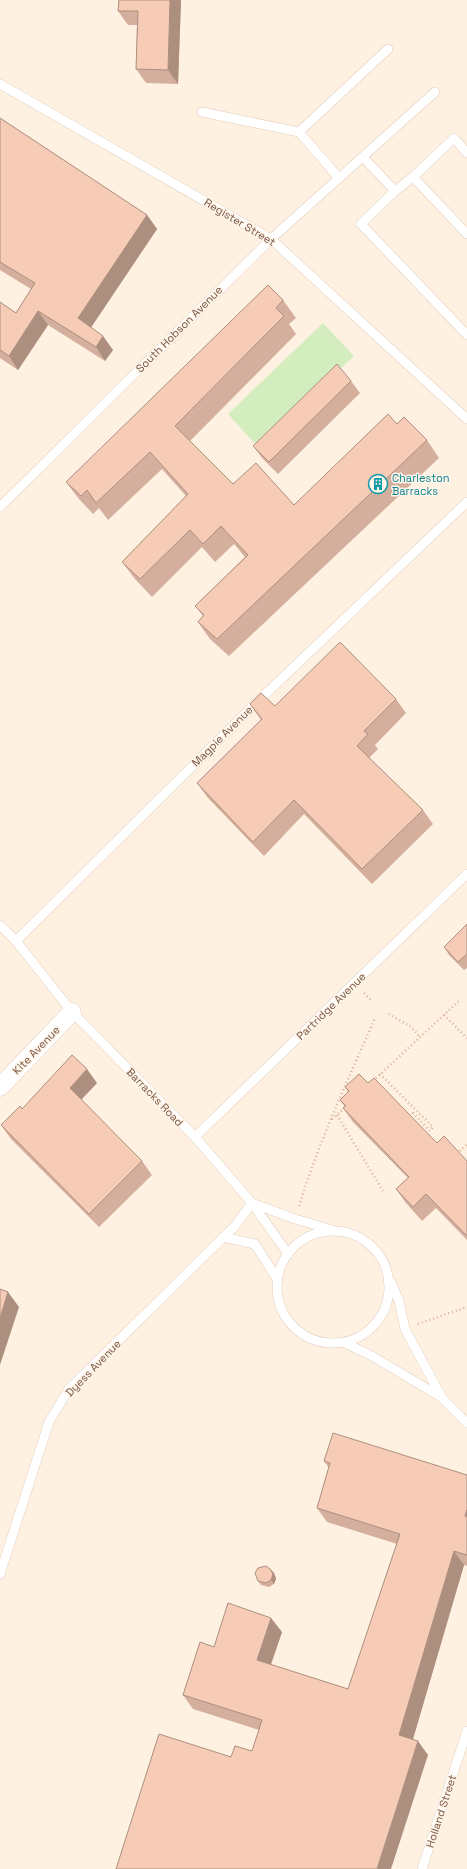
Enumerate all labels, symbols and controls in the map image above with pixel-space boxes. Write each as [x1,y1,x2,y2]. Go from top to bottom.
street label: Register Street [202,195,278,249]
street label: South Hobson Avenue [133,283,225,375]
place label: Charleston Barracks [392,471,450,498]
building icon: Charleston Barracks [367,473,389,495]
street label: Magpie Avenue [189,703,255,769]
street label: Partridge Avenue [293,969,369,1043]
street label: Kite Avenue [9,1023,63,1077]
street label: Barracks Road [124,1065,186,1129]
street label: Dyess Avenue [62,1337,124,1399]
street label: Holland Street [423,1773,459,1849]

